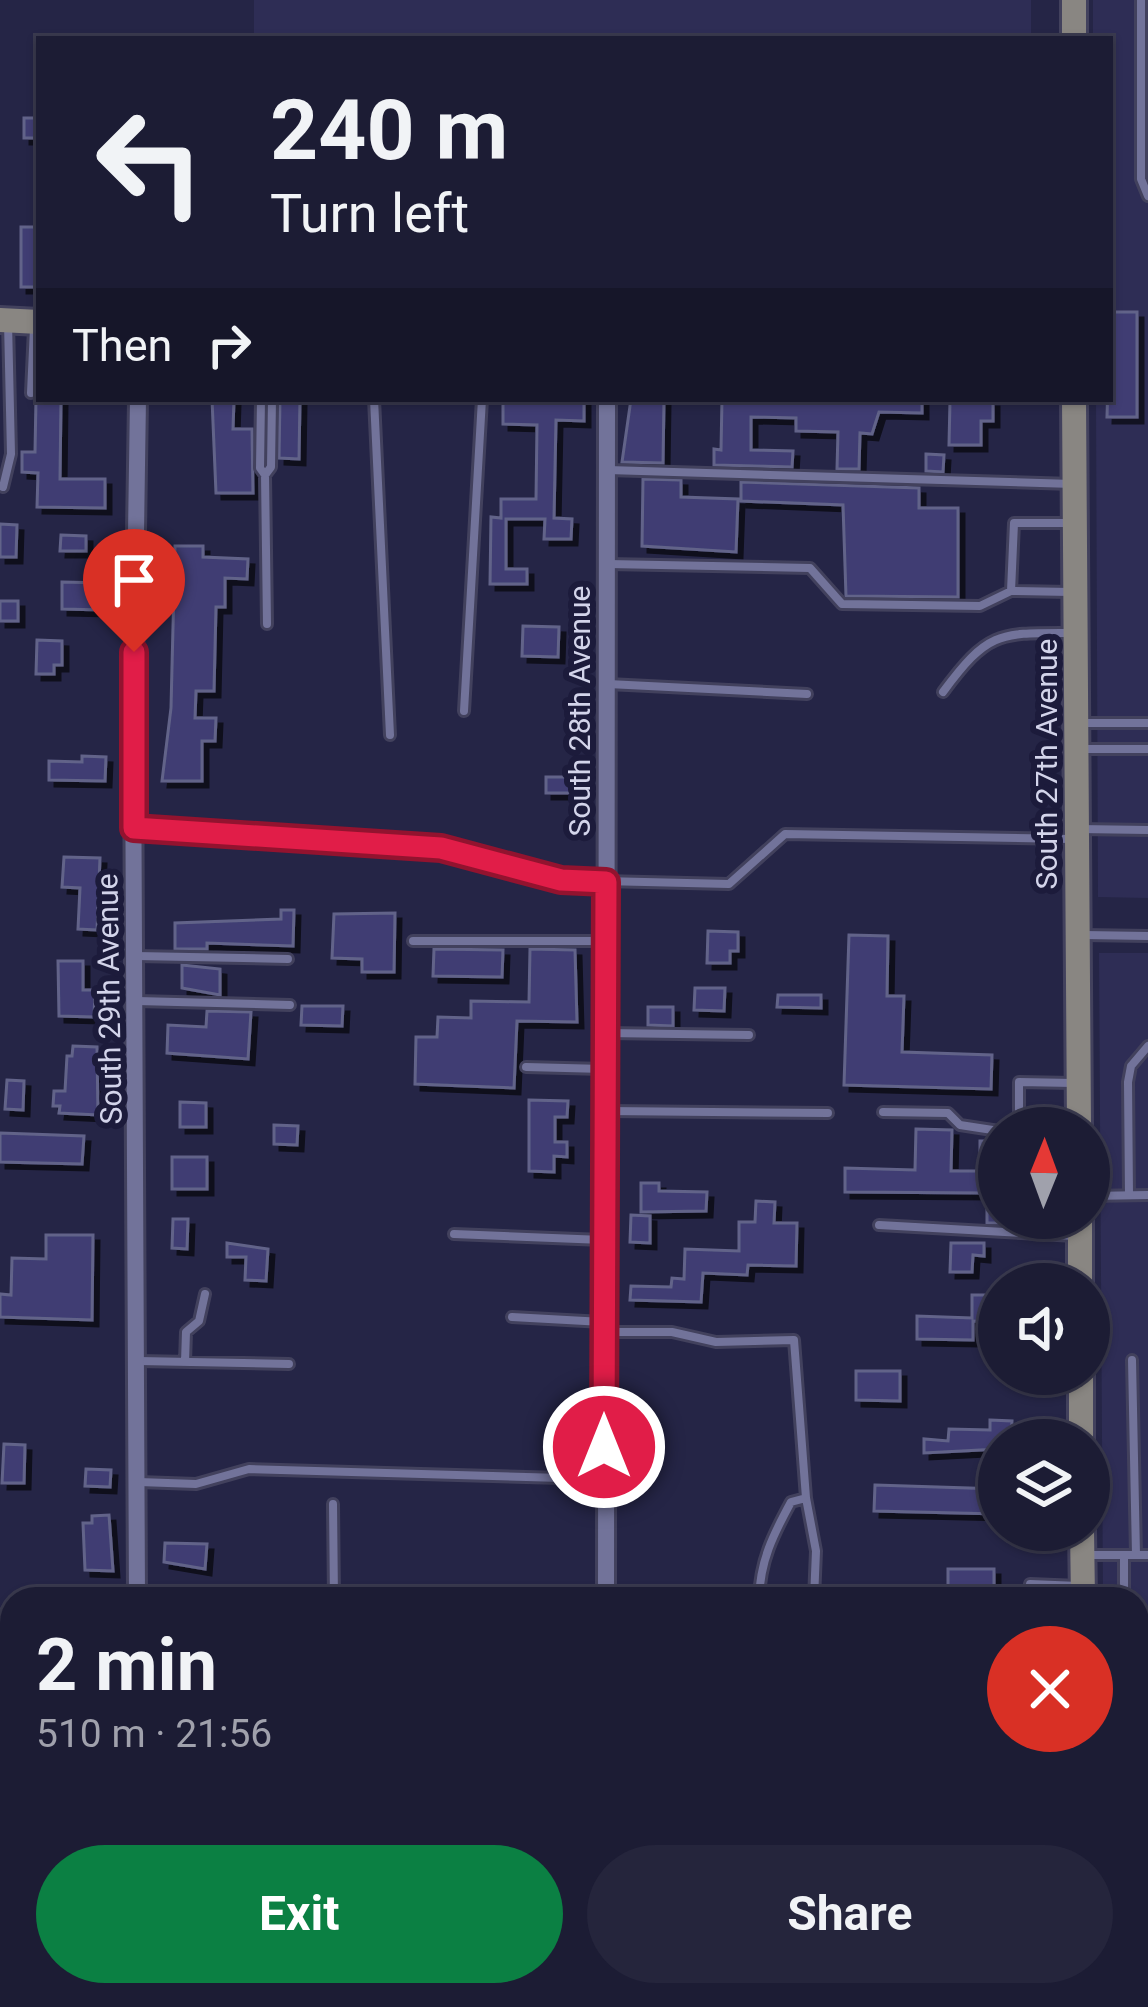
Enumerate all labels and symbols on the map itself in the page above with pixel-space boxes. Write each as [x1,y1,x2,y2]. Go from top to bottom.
pin [83,529,185,652]
street label: South 28th Avenue [562,586,597,836]
street label: South 27th Avenue [1029,639,1064,889]
street label: South 29th Avenue [89,873,129,1125]
north arrow [978,1107,1110,1239]
position arrow [541,1384,667,1510]

